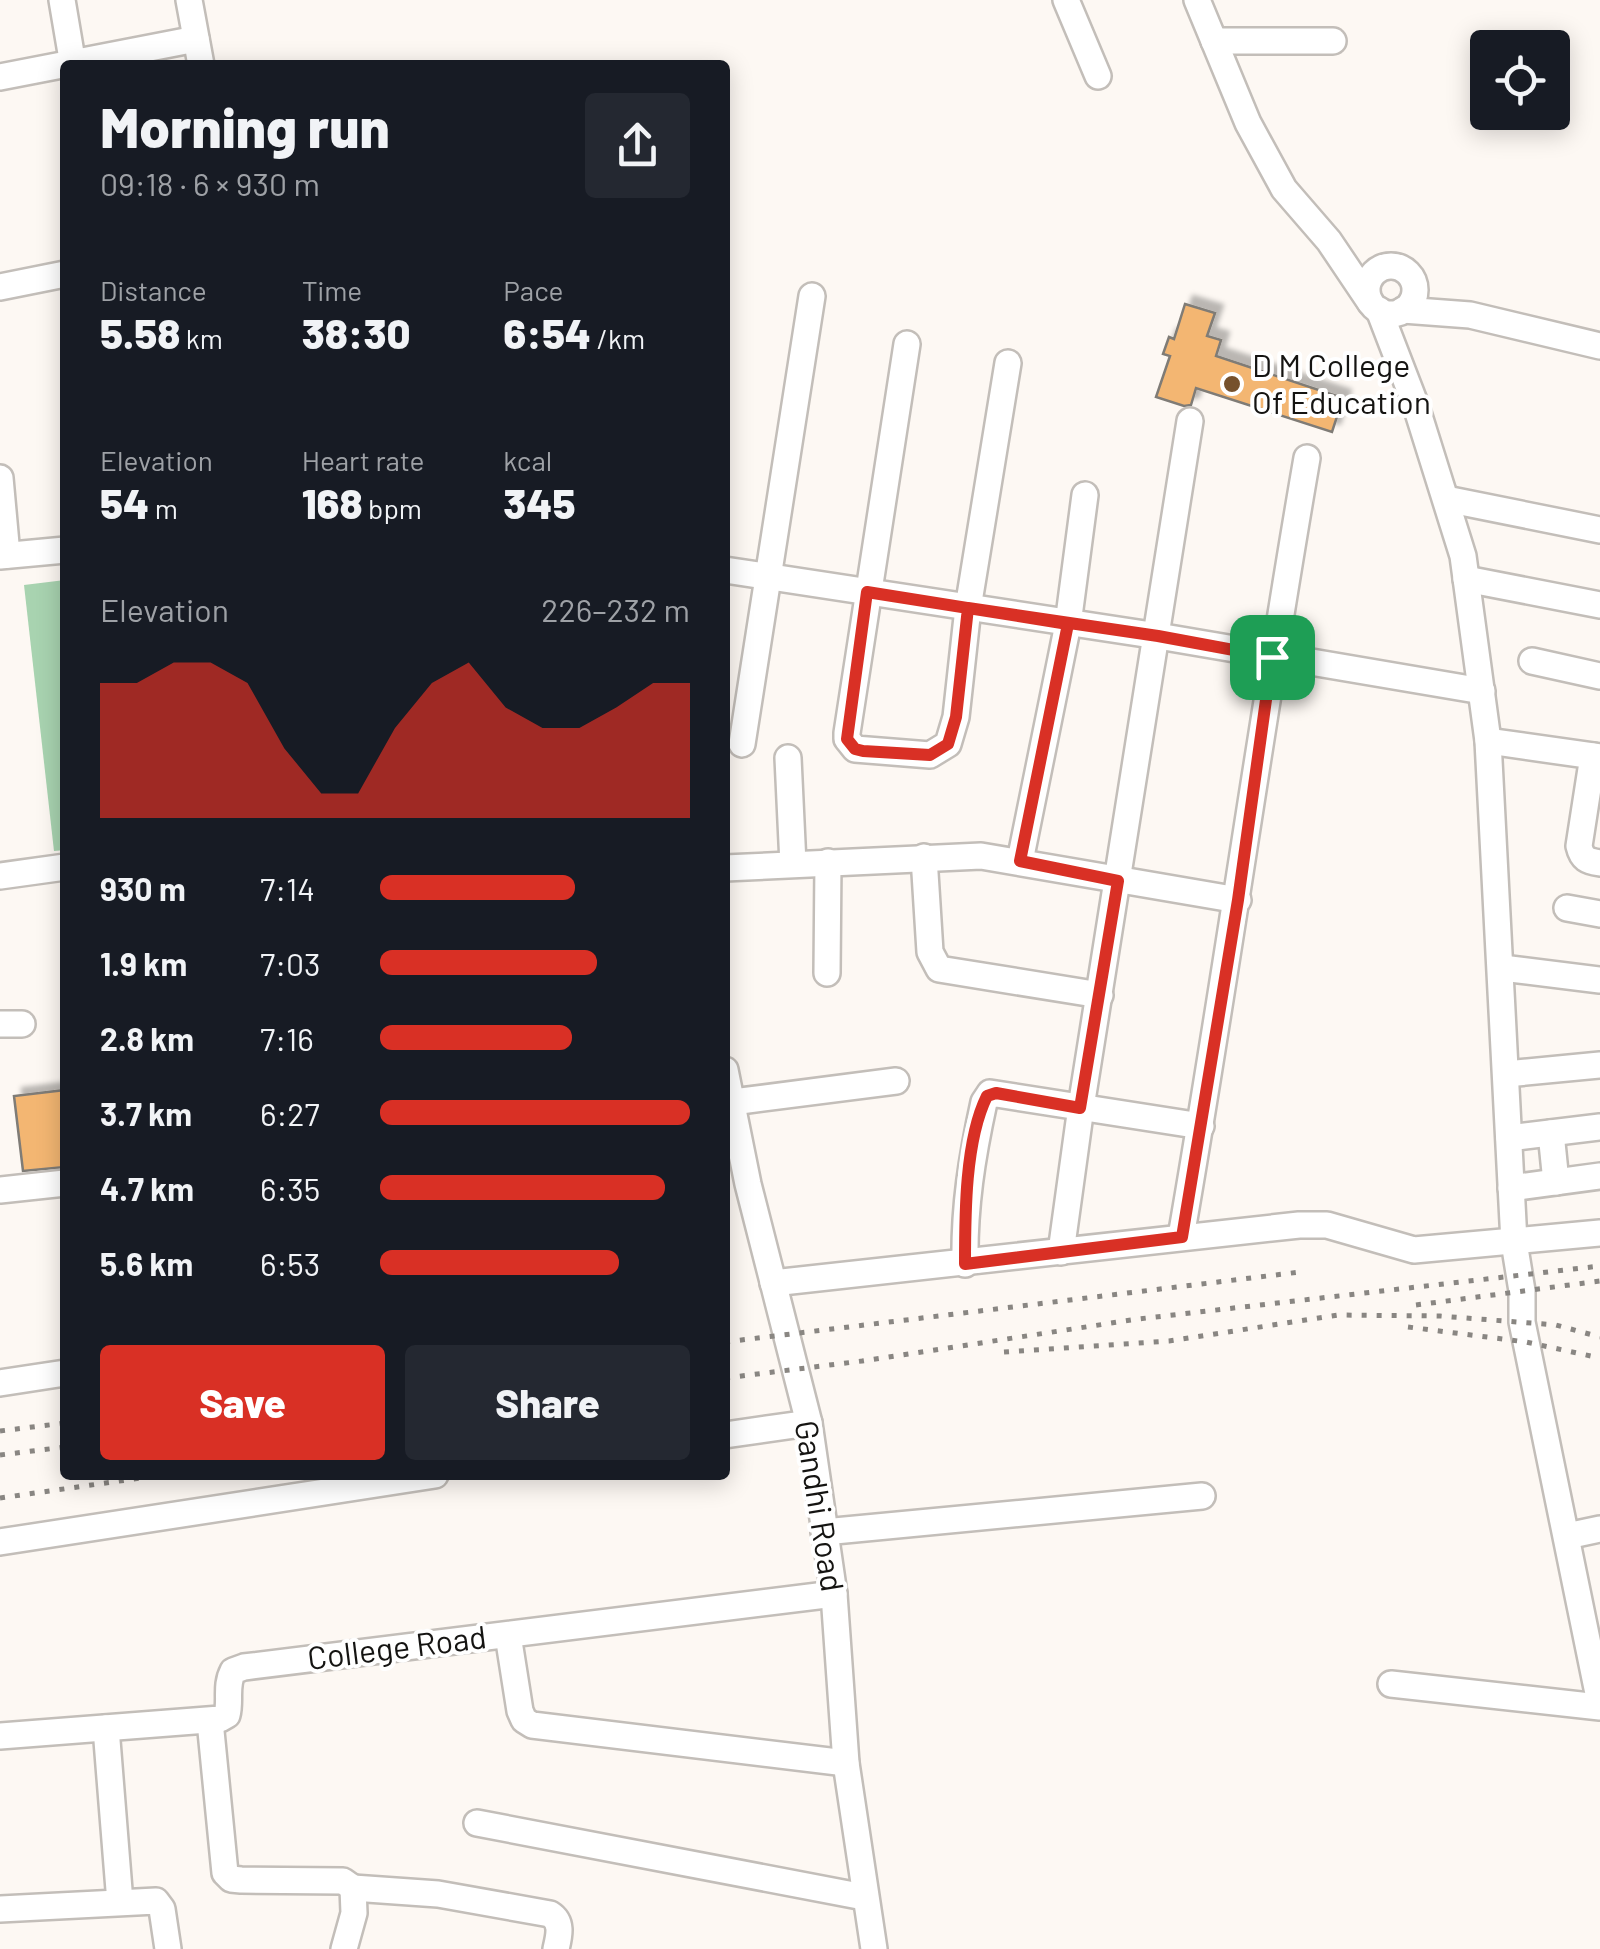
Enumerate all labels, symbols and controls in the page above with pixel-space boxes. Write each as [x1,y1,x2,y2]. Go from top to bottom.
map controls [1470,30,1570,130]
button: locate [1470,30,1570,130]
text: Morning run [100,93,390,159]
button: share [585,93,690,198]
text: 09:18 · 6 × 930 m [100,164,320,202]
text: Distance [100,273,207,307]
text: Time [302,273,362,307]
text: Pace [503,273,564,307]
text: 5.58 [100,307,180,357]
text: 38:30 [302,307,410,357]
text: 6:54 [503,307,591,357]
text: km [180,321,223,355]
text: /km [591,321,645,355]
place label: D M College Of Education [1252,345,1431,420]
marker: D M College Of Education [1221,373,1243,395]
text: Elevation [100,443,213,477]
text: Heart rate [302,443,424,477]
text: kcal [503,443,552,477]
text: 54 [100,477,149,527]
text: 168 [302,477,363,527]
text: 345 [503,477,576,527]
text: m [149,491,178,525]
text: bpm [363,491,422,525]
text: Elevation [100,590,229,628]
text: 226–232 m [541,590,690,628]
pin [1230,615,1315,700]
icon: arrive [1245,630,1300,685]
text: 930 m [100,869,186,907]
text: 7:14 [260,869,315,907]
text: 1.9 km [100,944,187,982]
text: 7:03 [260,944,321,982]
text: 2.8 km [100,1019,194,1057]
text: 7:16 [260,1019,314,1057]
text: 3.7 km [100,1094,192,1132]
text: 6:27 [260,1094,320,1132]
text: 4.7 km [100,1169,194,1207]
text: 6:35 [260,1169,320,1207]
text: 5.6 km [100,1244,193,1282]
text: 6:53 [260,1244,320,1282]
button: Save [100,1345,385,1460]
button: Share [405,1345,690,1460]
street label: Gandhi Road [789,1417,853,1594]
street label: College Road [305,1616,488,1676]

